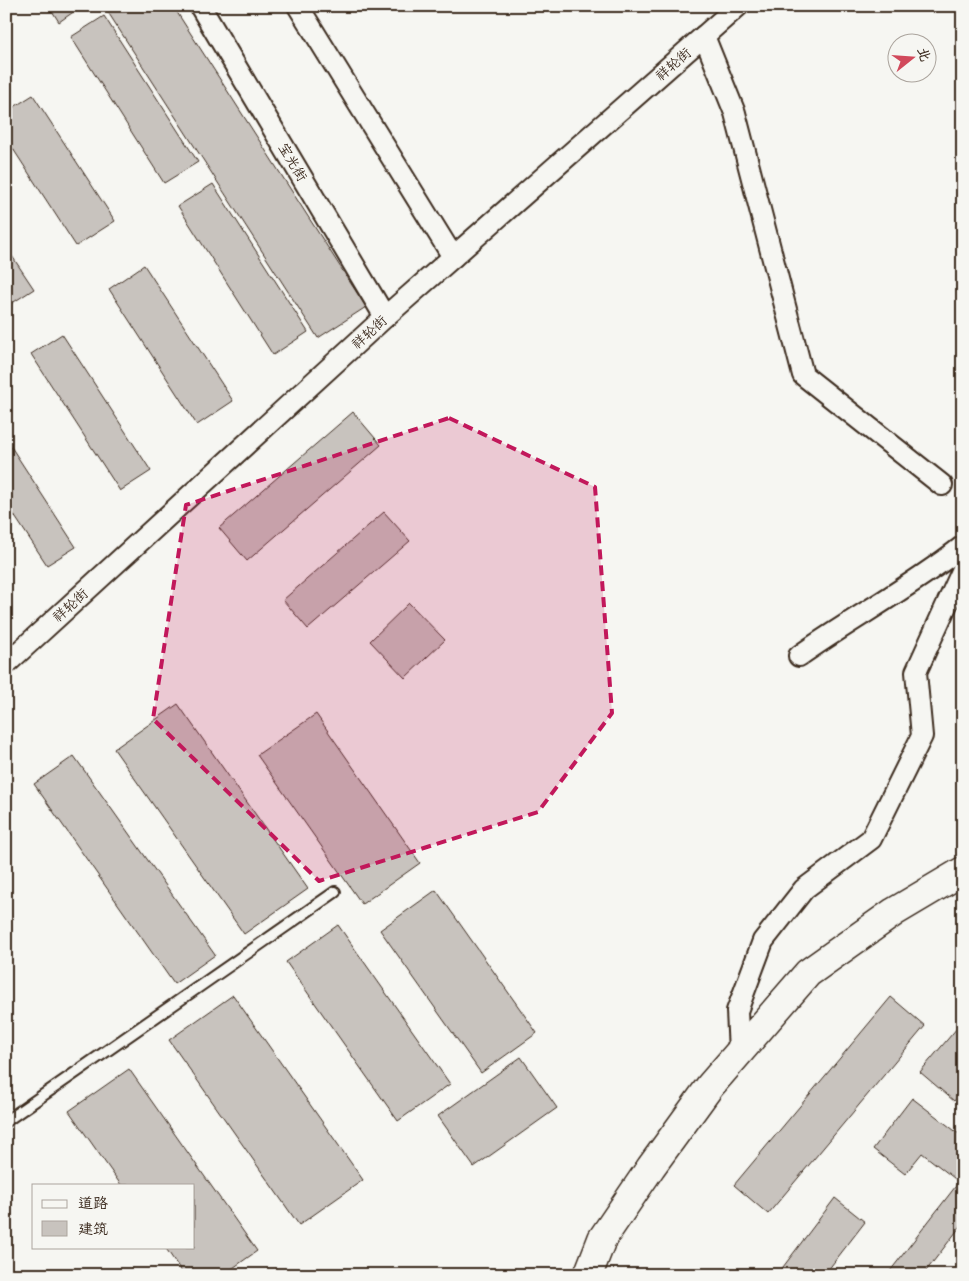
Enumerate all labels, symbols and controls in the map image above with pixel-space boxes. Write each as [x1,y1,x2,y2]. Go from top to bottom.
north arrow [886,32,936,82]
street label: 祥轮街 [651,43,695,85]
text: 北 [914,45,935,64]
street label: 宝光街 [274,139,312,185]
street label: 祥轮街 [347,311,391,353]
street label: 祥轮街 [48,584,92,626]
legend [32,1184,195,1248]
text: 道路 [78,1193,108,1213]
text: 建筑 [78,1219,108,1239]

